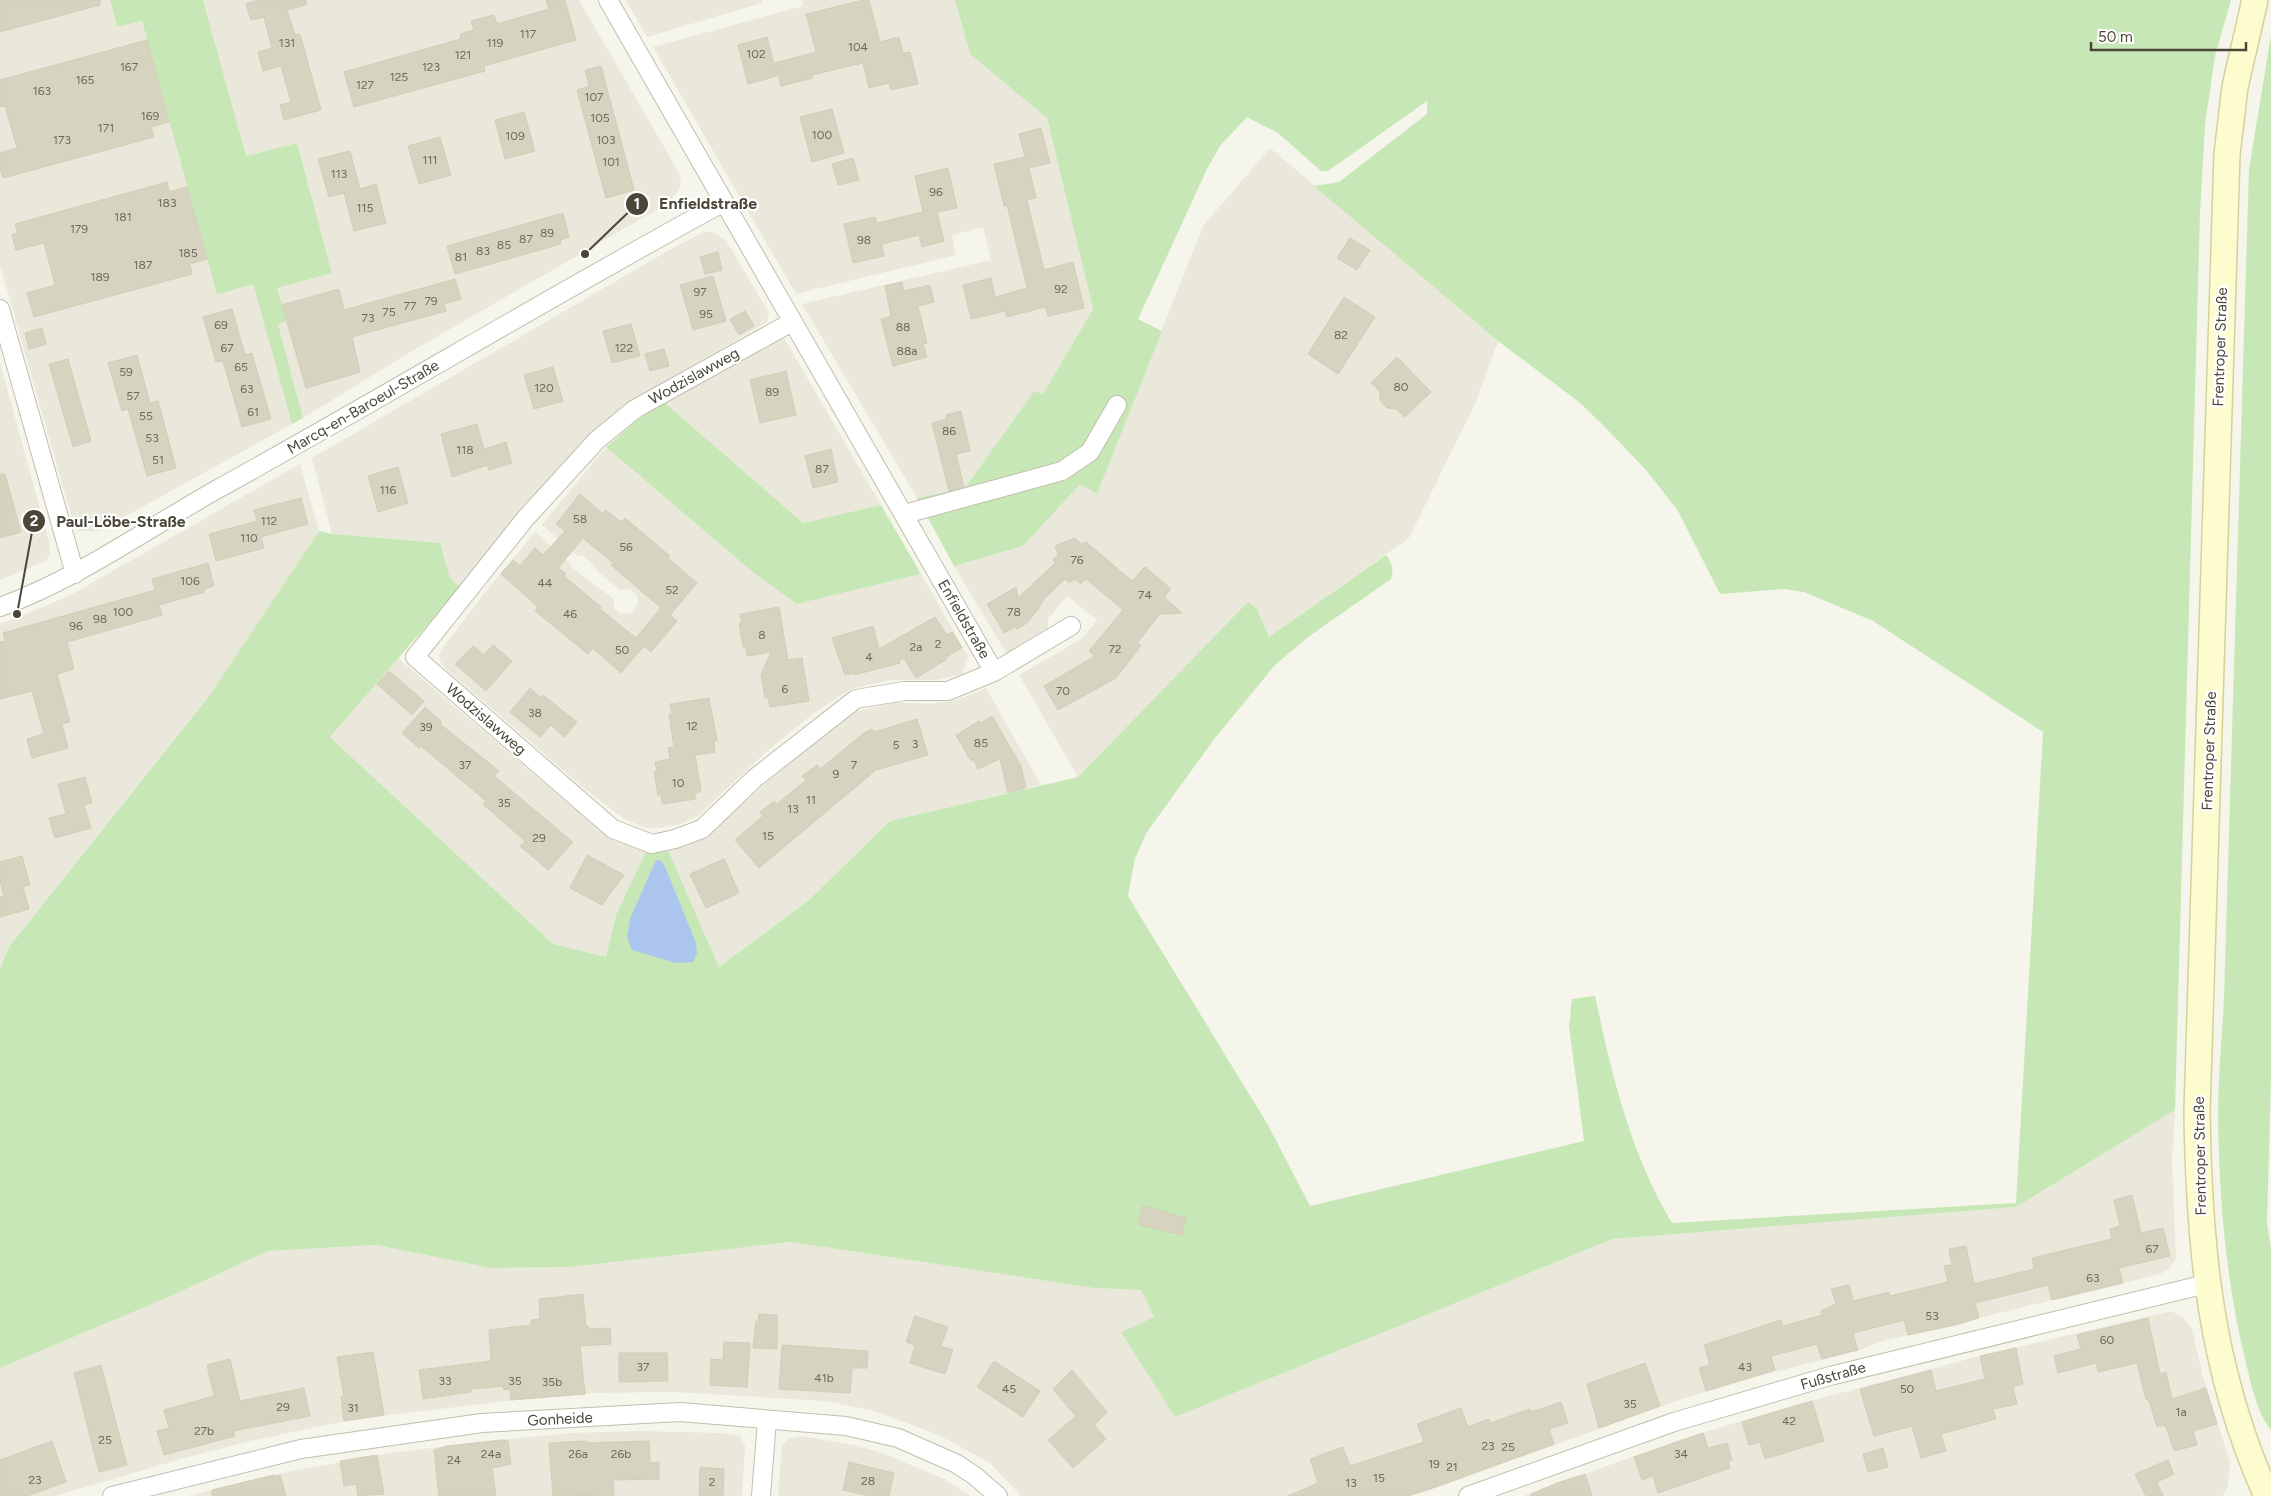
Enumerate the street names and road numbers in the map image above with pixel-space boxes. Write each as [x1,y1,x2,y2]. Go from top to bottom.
street label: Frentroper Straße [2209,287,2231,407]
street label: Wodzislawweg [646,344,742,408]
street label: Marcq-en-Baroeul-Straße [284,356,442,458]
street label: Enfieldstraße [934,576,994,662]
street label: Wodzislawweg [442,679,530,759]
street label: Frentroper Straße [2198,691,2220,811]
street label: Frentroper Straße [2190,1096,2210,1216]
street label: Fußstraße [1798,1358,1868,1394]
street label: Gonheide [527,1408,593,1430]

